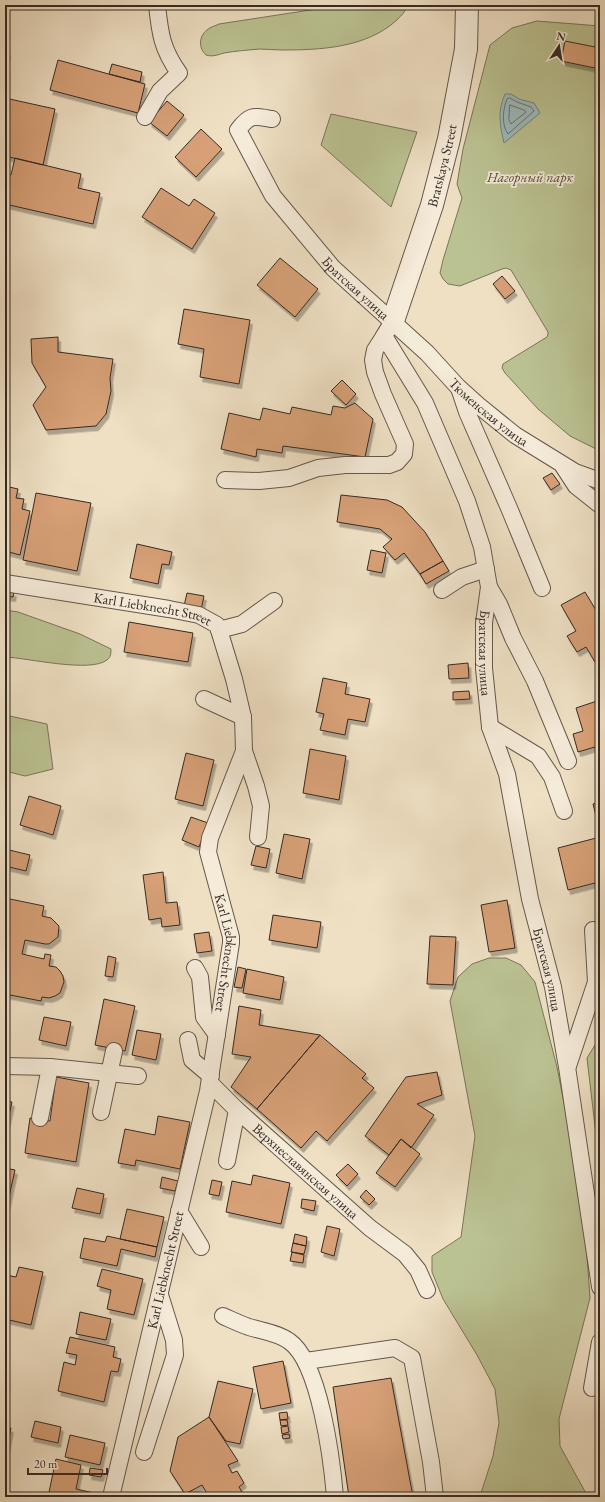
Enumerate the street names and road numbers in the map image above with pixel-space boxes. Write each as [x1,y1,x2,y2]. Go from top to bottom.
street label: Bratskaya Street [423,122,461,209]
street label: Братская улица [318,252,394,324]
street label: Тюменская улица [445,374,532,450]
street label: Karl Liebknecht Street [92,588,216,630]
street label: Братская улица [475,609,496,697]
street label: Karl Liebknecht Street [211,891,240,1014]
street label: Братская улица [529,925,566,1013]
street label: Верхнеславянская улица [249,1119,363,1223]
street label: Karl Liebknecht Street [143,1209,187,1331]

